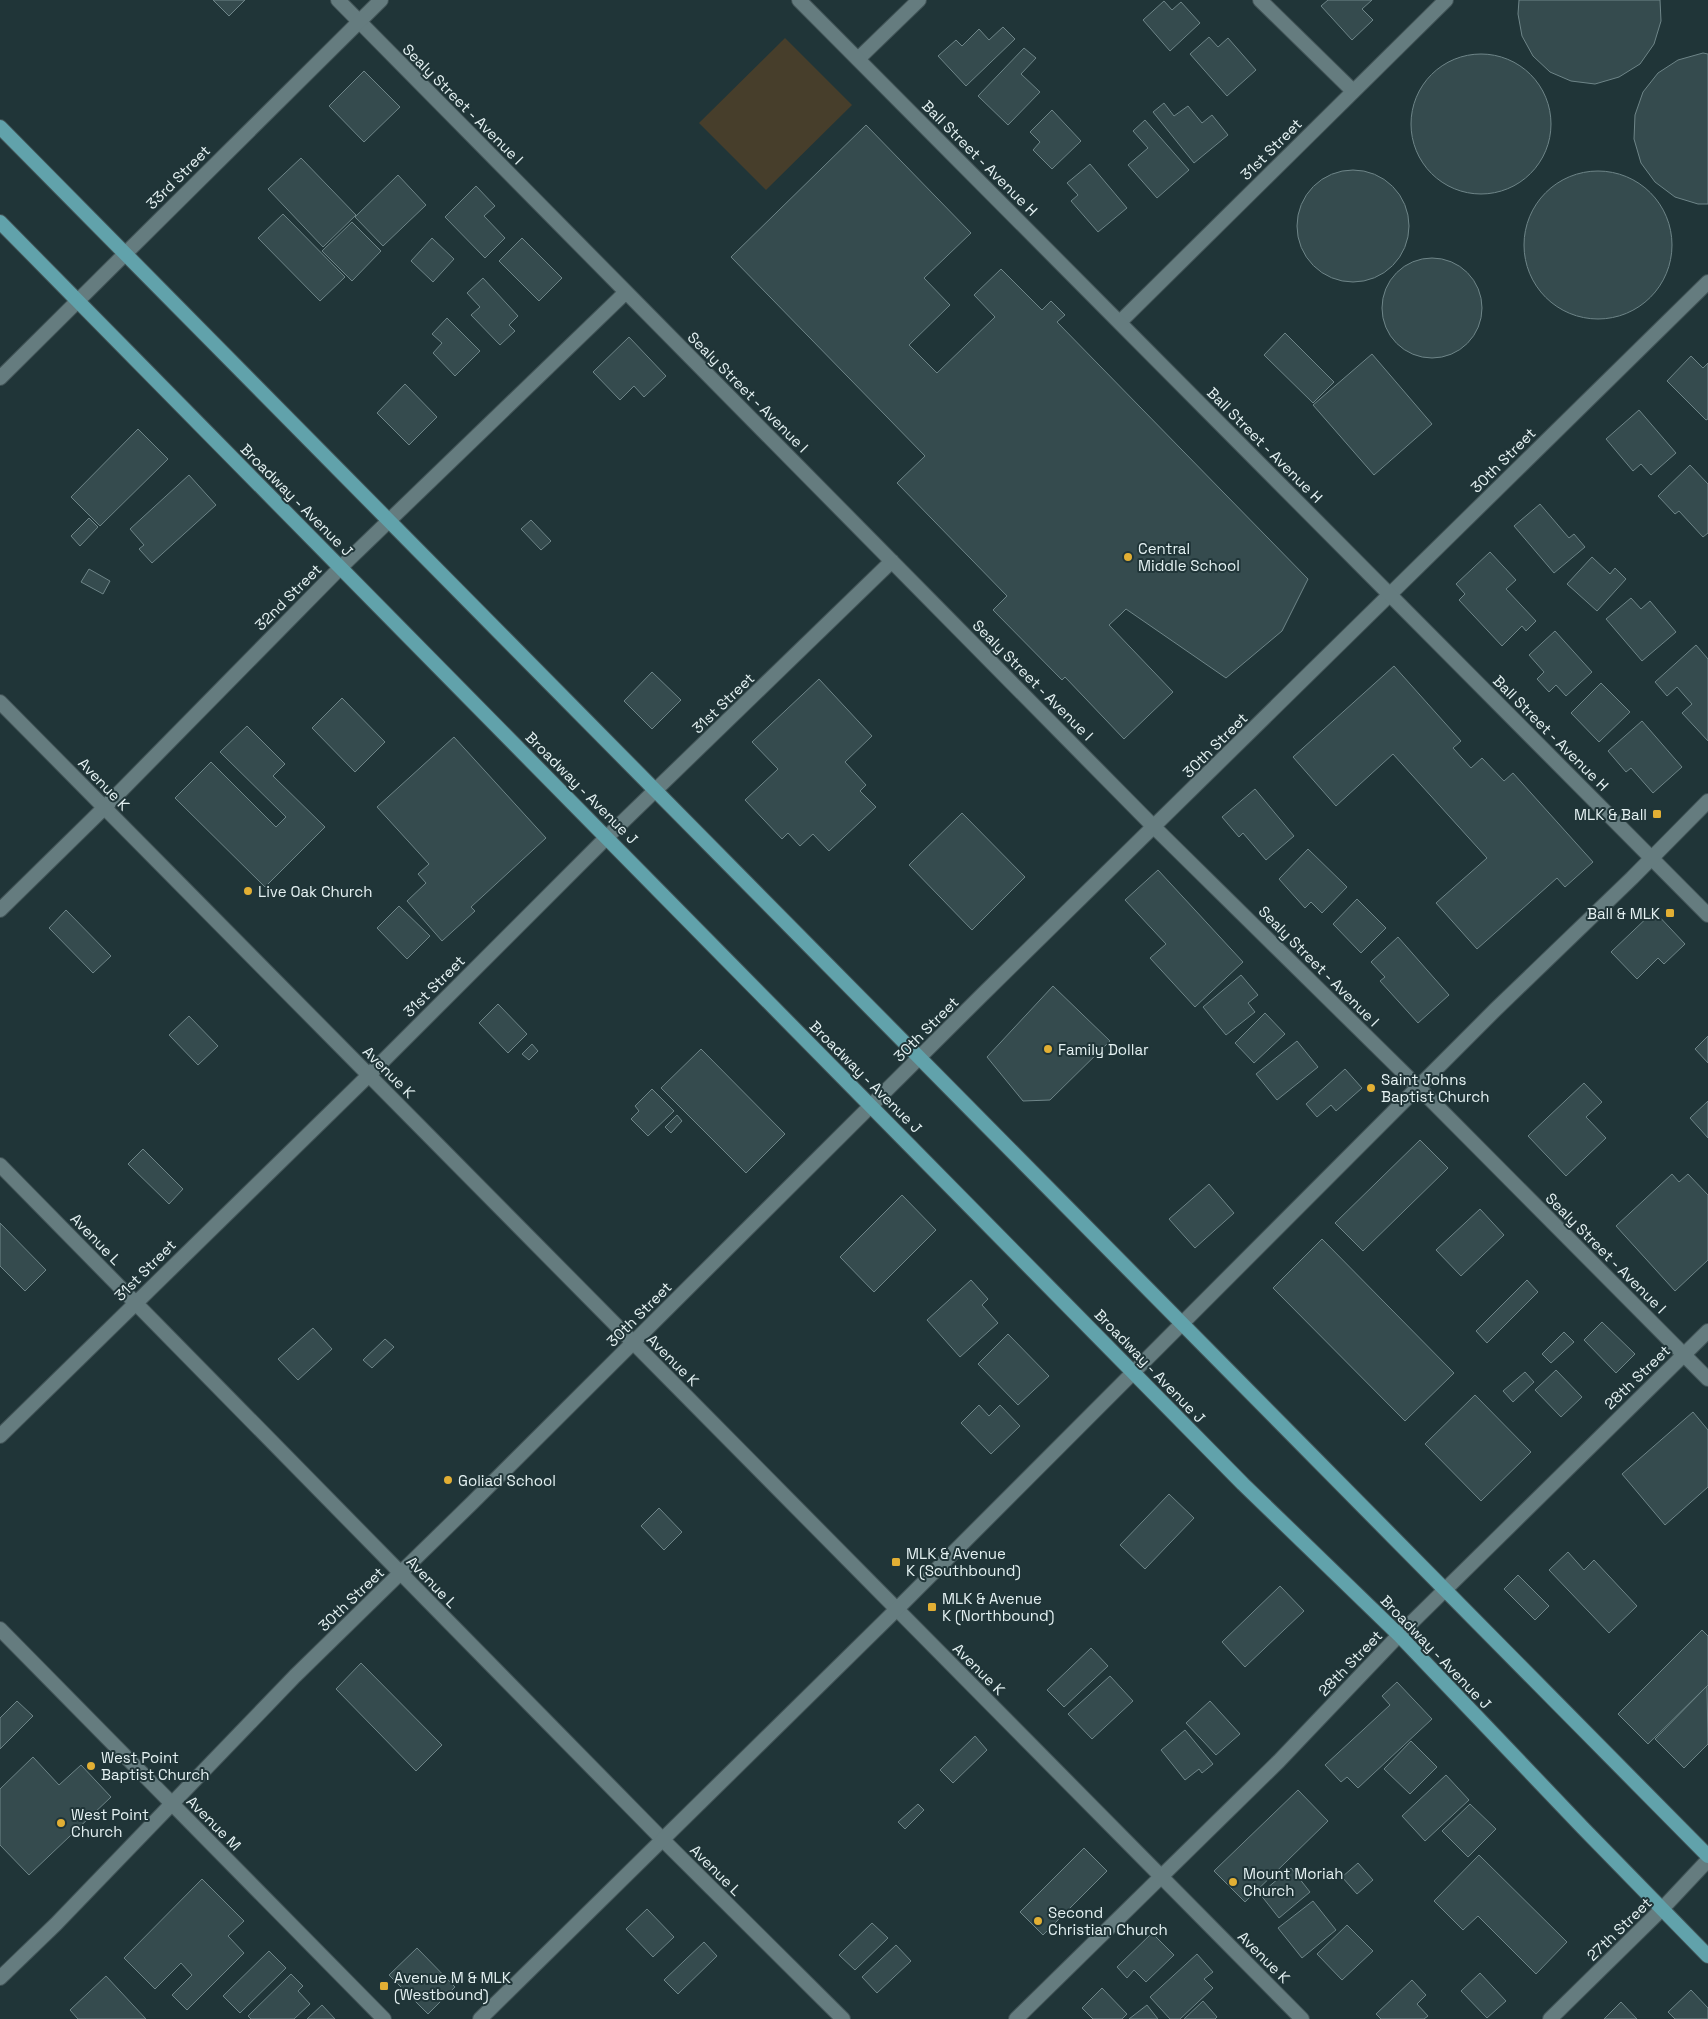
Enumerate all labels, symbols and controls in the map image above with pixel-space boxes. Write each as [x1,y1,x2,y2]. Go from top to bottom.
street label: Sealy Street - Avenue I [399,40,527,168]
street label: Ball Street - Avenue H [918,96,1042,220]
street label: 31st Street [1236,114,1306,184]
street label: 33rd Street [142,141,214,213]
street label: Sealy Street - Avenue I [684,328,812,456]
street label: Ball Street - Avenue H [1203,383,1327,507]
street label: 30th Street [1466,423,1540,497]
street label: Broadway - Avenue J [237,440,357,560]
place label: Central Middle School [1138,539,1240,575]
marker: Central Middle School [1122,551,1134,563]
street label: 32nd Street [251,560,325,634]
street label: Sealy Street - Avenue I [969,616,1097,744]
street label: 31st Street [688,669,758,737]
street label: Ball Street - Avenue H [1489,671,1613,795]
street label: 30th Street [1178,708,1252,782]
street label: Broadway - Avenue J [522,728,642,848]
street label: Avenue K [74,754,134,814]
place label: MLK & Ball [1574,805,1647,824]
marker: MLK & Ball [1651,808,1663,820]
place label: Live Oak Church [258,882,372,901]
marker: Live Oak Church [242,885,254,897]
street label: Sealy Street - Avenue I [1255,902,1383,1030]
place label: Ball & MLK [1587,904,1660,923]
marker: Ball & MLK [1664,907,1676,919]
street label: 31st Street [399,951,469,1021]
street label: 30th Street [889,992,963,1066]
street label: Broadway - Avenue J [806,1017,926,1137]
place label: Family Dollar [1058,1040,1149,1059]
street label: Avenue K [359,1042,419,1102]
marker: Family Dollar [1042,1043,1054,1055]
place label: Saint Johns Baptist Church [1381,1070,1489,1106]
marker: Saint Johns Baptist Church [1365,1082,1377,1094]
street label: Sealy Street - Avenue I [1542,1189,1670,1317]
street label: Avenue L [67,1209,125,1269]
street label: 31st Street [110,1235,180,1305]
street label: 30th Street [602,1277,676,1351]
street label: Broadway - Avenue J [1091,1305,1209,1427]
street label: Avenue K [643,1330,703,1390]
street label: 28th Street [1600,1341,1674,1413]
place label: Goliad School [458,1471,556,1490]
marker: Goliad School [442,1474,454,1486]
place label: MLK & Avenue K (Southbound) [906,1544,1021,1581]
street label: Avenue L [403,1552,461,1612]
marker: MLK & Avenue K (Southbound) [890,1556,902,1568]
street label: 30th Street [314,1563,388,1635]
place label: MLK & Avenue K (Northbound) [942,1589,1054,1626]
street label: Broadway - Avenue J [1377,1591,1495,1713]
marker: MLK & Avenue K (Northbound) [926,1601,938,1613]
street label: 28th Street [1314,1626,1386,1700]
street label: Avenue K [949,1639,1009,1699]
place label: West Point Baptist Church [101,1748,209,1784]
marker: West Point Baptist Church [85,1760,97,1772]
street label: Avenue M [183,1792,245,1854]
place label: West Point Church [71,1805,149,1841]
marker: West Point Church [55,1817,67,1829]
street label: Avenue L [686,1840,746,1900]
place label: Mount Moriah Church [1243,1864,1344,1900]
marker: Mount Moriah Church [1227,1876,1239,1888]
street label: 27th Street [1582,1893,1656,1965]
place label: Second Christian Church [1048,1903,1168,1939]
marker: Second Christian Church [1032,1915,1044,1927]
street label: Avenue K [1234,1927,1294,1987]
place label: Avenue M & MLK (Westbound) [394,1968,511,2005]
marker: Avenue M & MLK (Westbound) [378,1980,390,1992]

